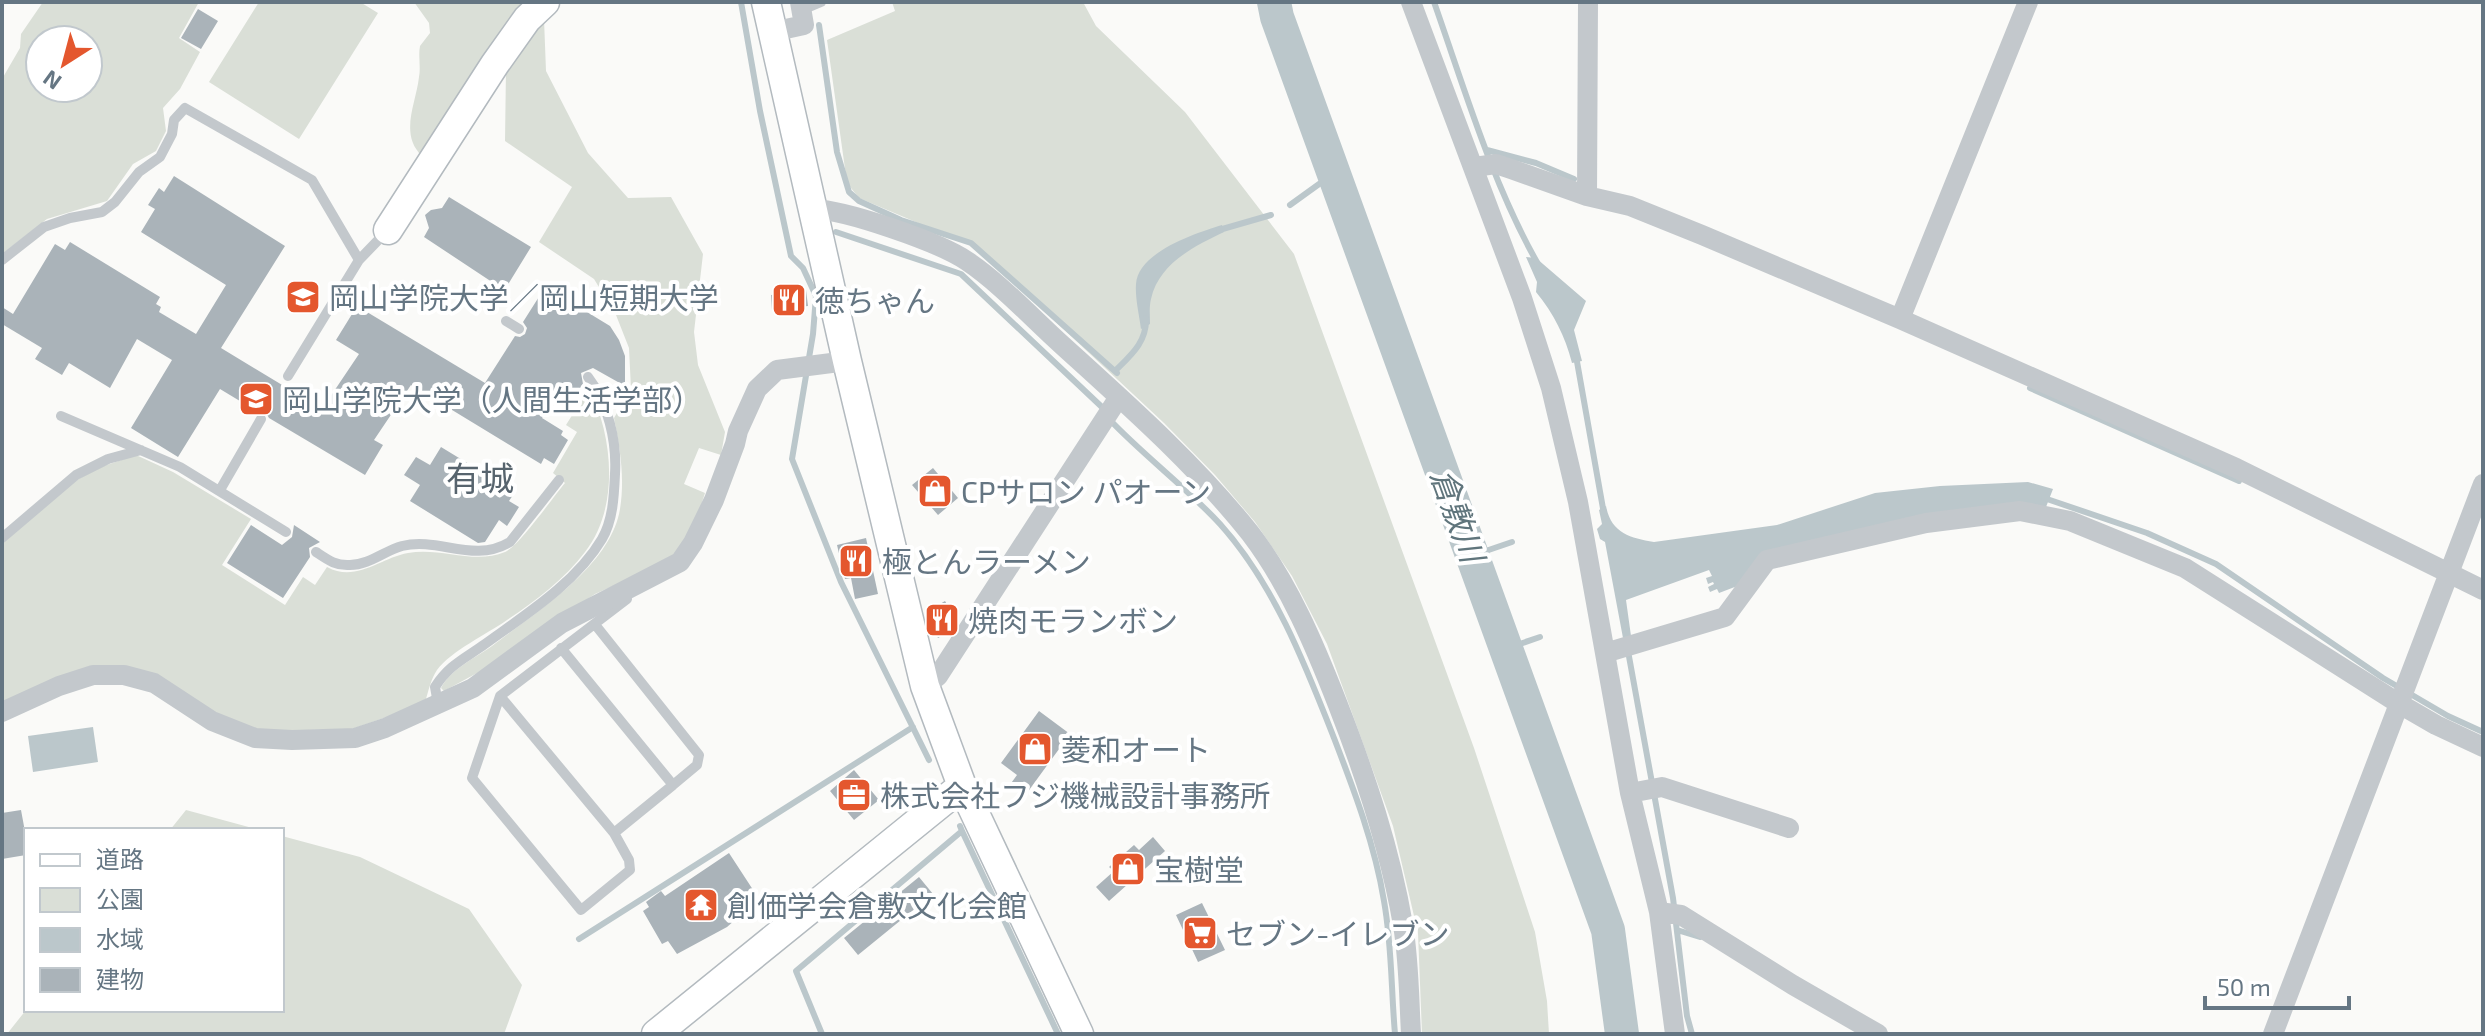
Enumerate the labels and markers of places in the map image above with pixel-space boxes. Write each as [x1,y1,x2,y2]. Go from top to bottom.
school or university icon: 岡山学院大学／岡山短期大学 [284,278,322,316]
place label: 岡山学院大学／岡山短期大学 [329,279,719,315]
restaurant icon: 徳ちゃん [770,281,808,319]
place label: 徳ちゃん [815,282,935,318]
school or university icon: 岡山学院大学（人間生活学部） [237,380,275,418]
place label: 岡山学院大学（人間生活学部） [282,381,702,417]
shop icon: CPサロン パオーン [916,472,954,510]
place label: CPサロン パオーン [961,473,1211,509]
restaurant icon: 極とんラーメン [837,542,875,580]
place label: 極とんラーメン [882,543,1091,579]
restaurant icon: 焼肉モランボン [923,601,961,639]
place label: 焼肉モランボン [968,602,1178,638]
shop icon: 菱和オート [1016,730,1054,768]
place label: 菱和オート [1061,731,1211,767]
office icon: 株式会社フジ機械設計事務所 [835,776,873,814]
place label: 株式会社フジ機械設計事務所 [880,777,1270,813]
shop icon: 宝樹堂 [1109,850,1147,888]
place label: 宝樹堂 [1154,851,1244,887]
temple icon: 創価学会倉敷文化会館 [682,886,720,924]
place label: 創価学会倉敷文化会館 [727,887,1027,923]
supermarket icon: セブン-イレブン [1181,914,1219,952]
place label: セブン-イレブン [1226,915,1449,951]

